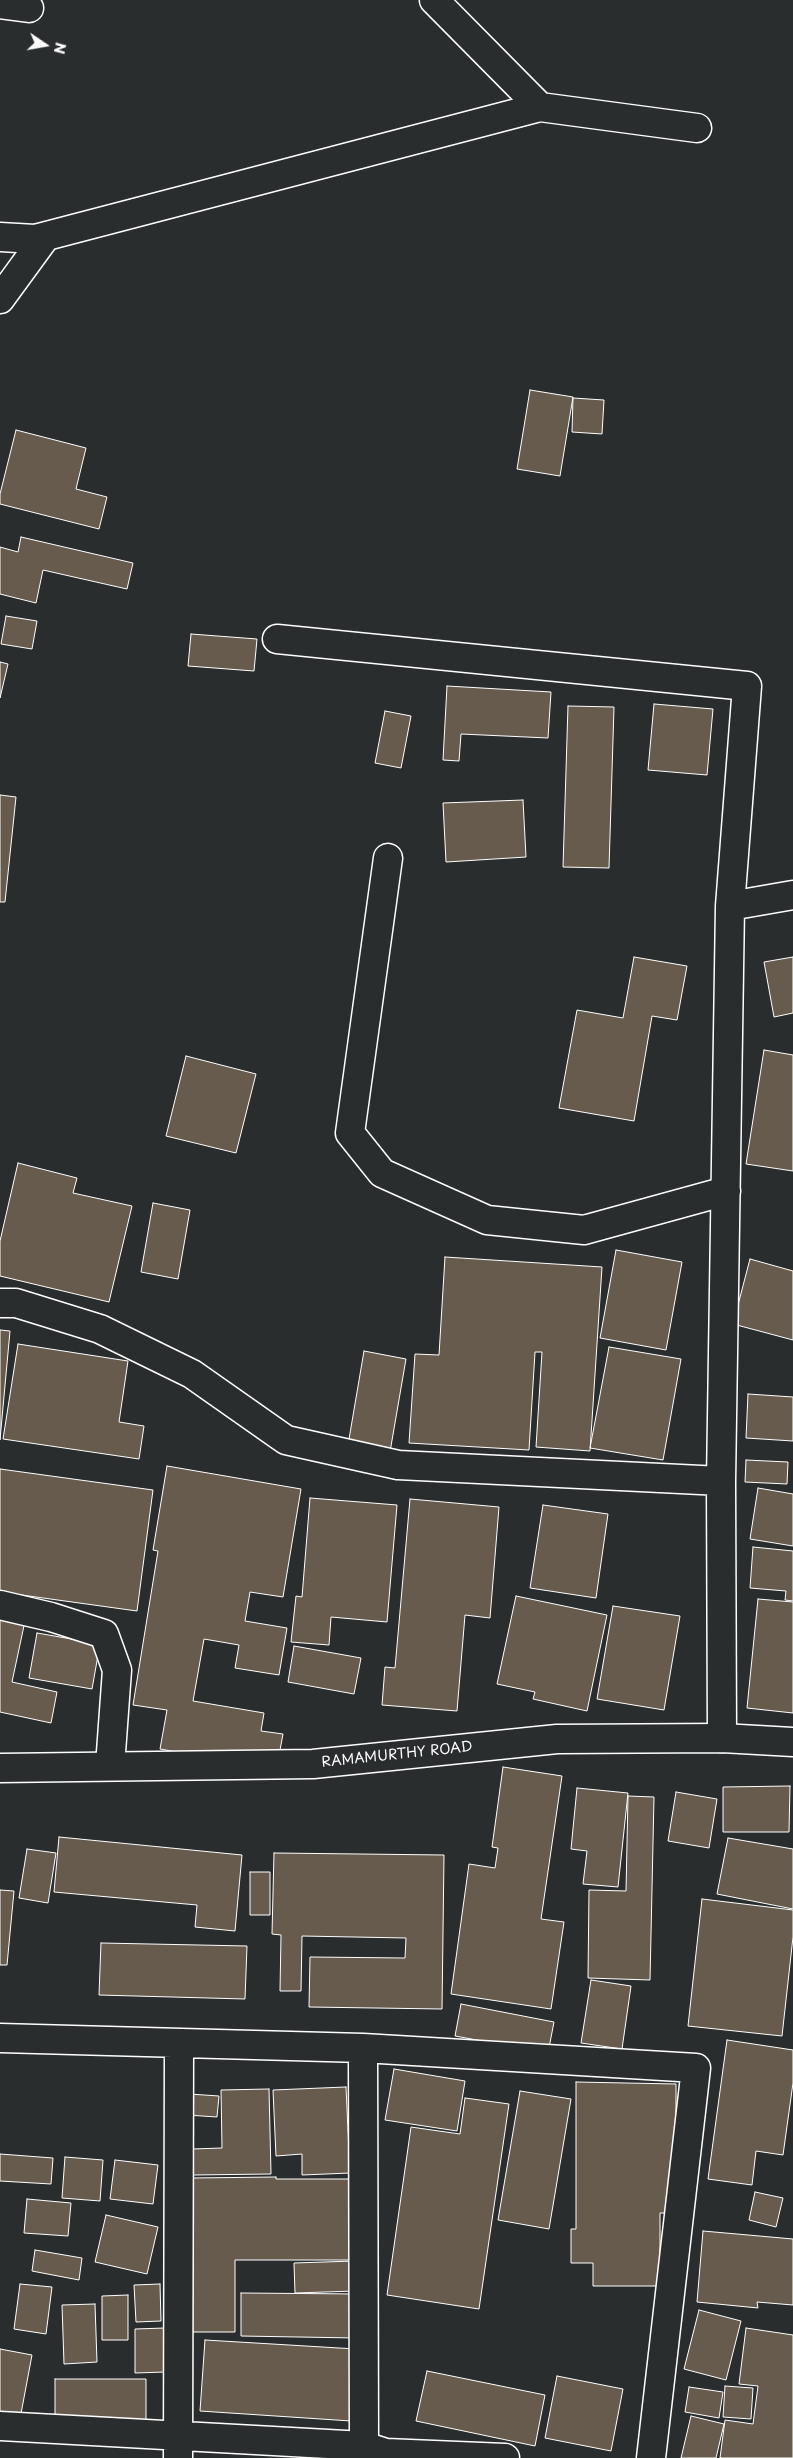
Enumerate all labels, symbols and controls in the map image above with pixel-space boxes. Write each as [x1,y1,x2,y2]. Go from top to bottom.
north arrow [20,20,70,70]
text: N [49,41,72,56]
street label: RAMAMURTHY ROAD [321,1739,473,1771]

